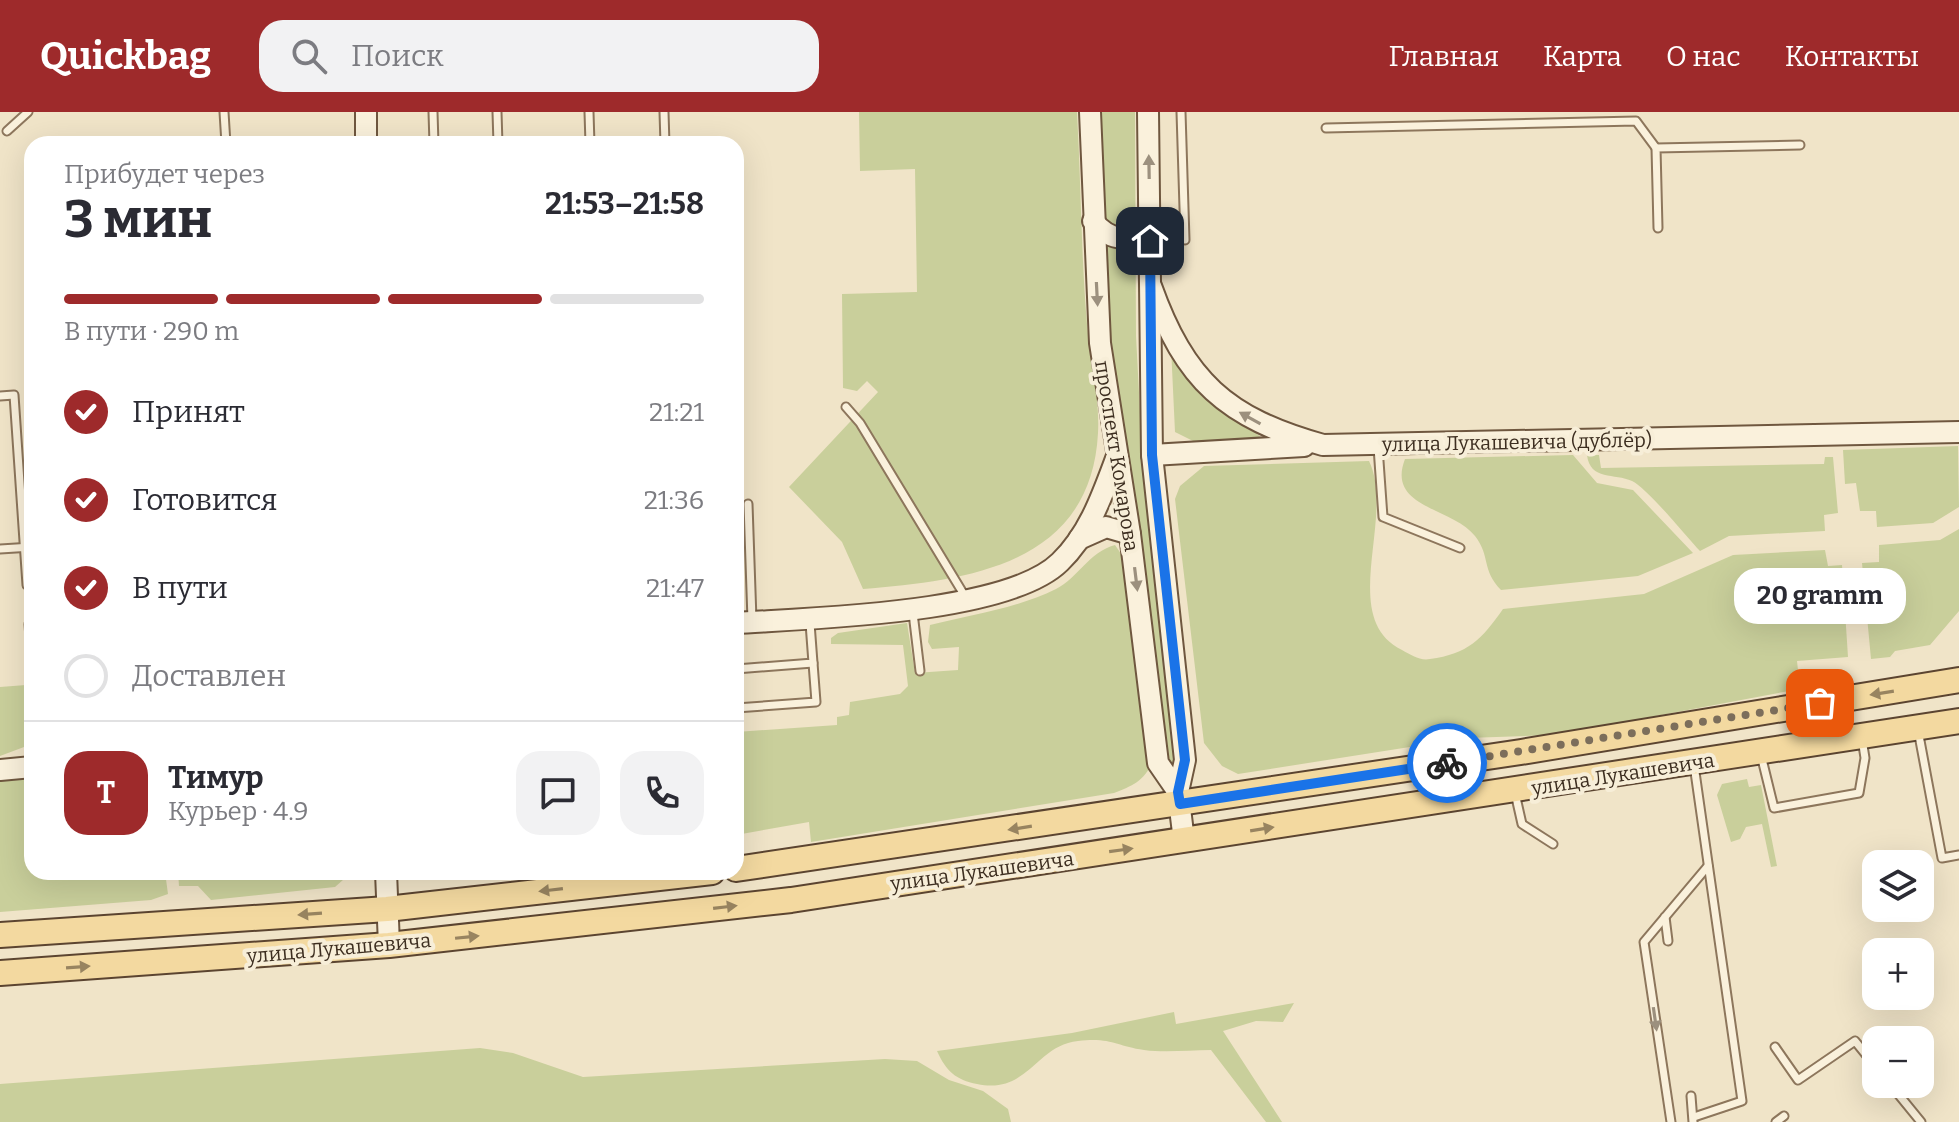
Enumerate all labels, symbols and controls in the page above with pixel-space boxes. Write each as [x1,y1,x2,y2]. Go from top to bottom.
search box [259,20,819,92]
text: Quickbag [40,33,211,79]
icon: search [287,34,331,78]
text: Поиск [351,38,444,74]
text: Главная [1389,40,1499,73]
text: Карта [1543,40,1622,73]
text: О нас [1666,40,1741,73]
text: Контакты [1785,40,1919,73]
one-way arrow [1143,154,1155,179]
text: Прибудет через [64,159,265,190]
text: 21:53–21:58 [545,186,704,222]
text: 3 мин [64,188,212,251]
pin [1116,207,1184,275]
icon: home [1128,219,1172,263]
one-way arrow [1091,282,1104,307]
text: В пути · 290 m [64,316,239,347]
street label: проспект Комарова [1090,359,1144,553]
icon: check [64,390,108,434]
text: Принят [132,394,245,430]
text: 21:21 [649,397,704,428]
one-way arrow [1239,411,1261,425]
street label: улица Лукашевича (дублёр) [1381,428,1652,456]
icon: check [64,478,108,522]
text: Готовится [132,482,277,518]
text: 21:36 [644,485,704,516]
icon: check [64,566,108,610]
one-way arrow [1130,567,1143,592]
callout: 20 gramm [1734,567,1906,623]
text: В пути [132,570,228,606]
text: 21:47 [646,573,704,604]
text: 20 gramm [1757,580,1883,611]
text: Доставлен [132,658,286,694]
pin [1786,669,1854,737]
icon: bag [1798,681,1842,725]
one-way arrow [1869,687,1894,699]
courier [1407,723,1487,803]
icon: bike [1425,741,1469,785]
street label: улица Лукашевича [1529,748,1716,800]
button: chat [516,751,600,835]
button: phone [620,751,704,835]
text: Тимур [168,760,263,796]
text: Т [97,775,115,811]
text: Курьер · 4.9 [168,796,308,827]
one-way arrow [1007,822,1032,835]
one-way arrow [1249,822,1274,835]
one-way arrow [1109,843,1134,856]
street label: улица Лукашевича [888,846,1075,896]
map controls [1862,850,1934,1098]
button: layers [1862,850,1934,922]
one-way arrow [538,884,563,897]
one-way arrow [713,901,738,914]
one-way arrow [297,908,322,921]
street label: улица Лукашевича [245,928,432,968]
one-way arrow [455,930,480,943]
button: + [1862,938,1934,1010]
one-way arrow [66,960,91,973]
one-way arrow [1649,1007,1662,1032]
button: − [1862,1026,1934,1098]

